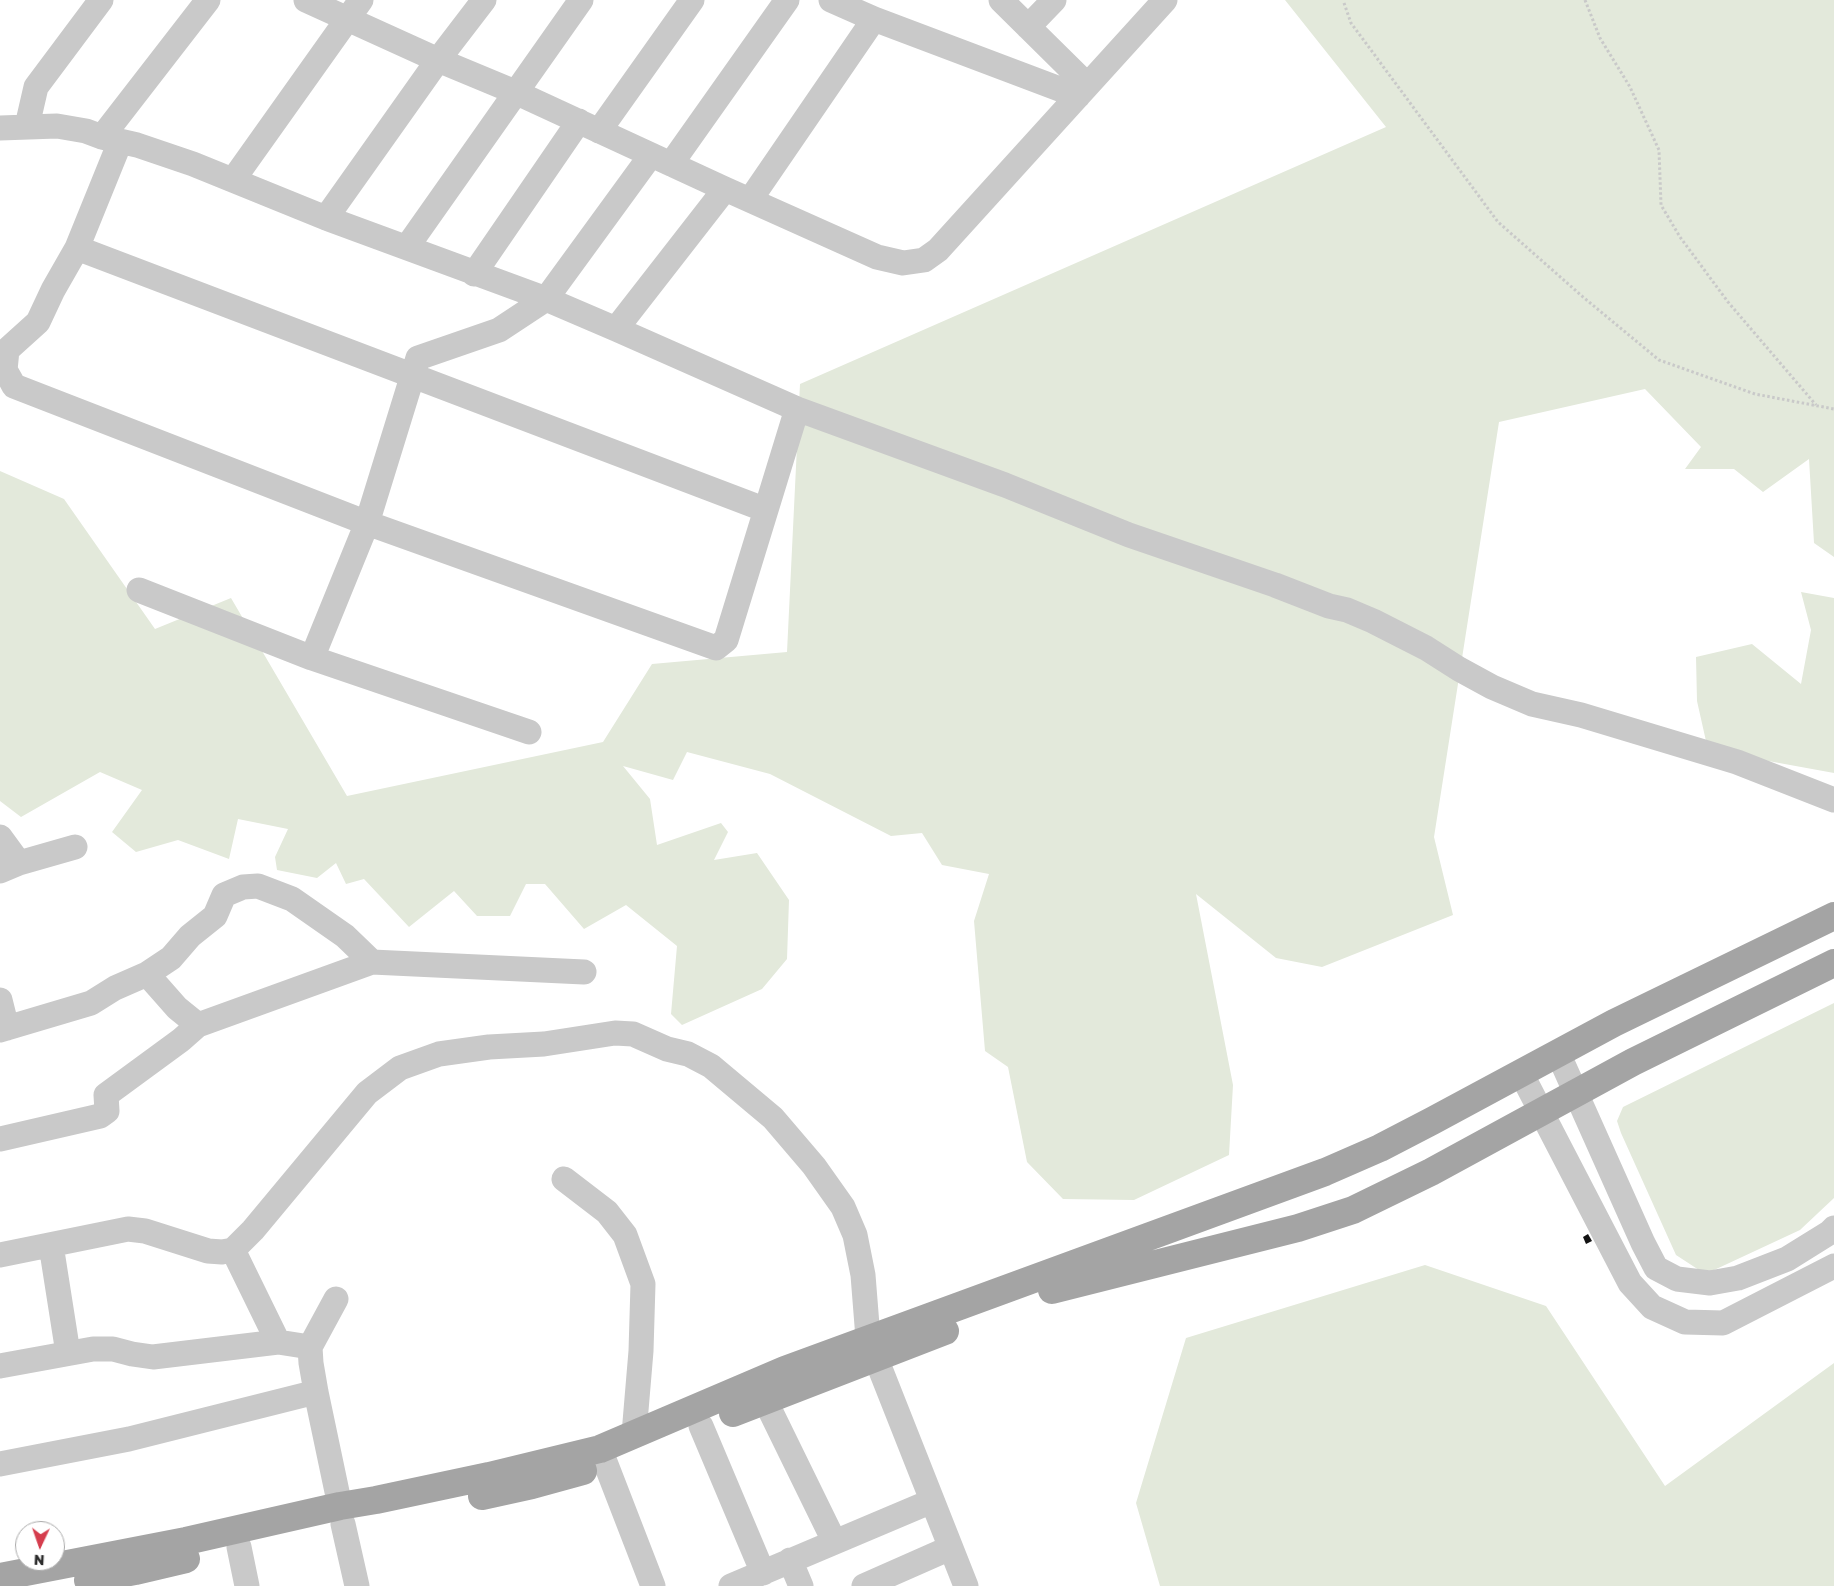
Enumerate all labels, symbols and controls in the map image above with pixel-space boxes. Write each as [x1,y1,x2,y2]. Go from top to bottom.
north arrow [15,1521,65,1571]
text: N [33,1552,45,1569]

